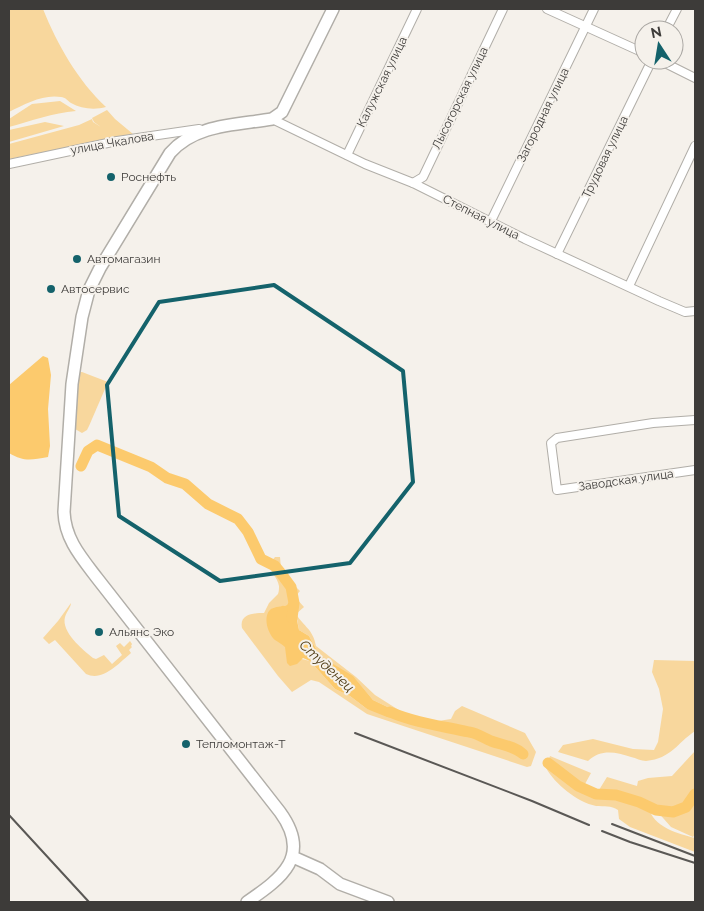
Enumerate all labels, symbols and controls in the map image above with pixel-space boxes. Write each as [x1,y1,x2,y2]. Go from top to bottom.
north arrow [634,20,684,70]
text: N [649,23,663,41]
street label: Калужская улица [354,34,410,130]
street label: Лысогорская улица [429,45,491,151]
street label: Загородная улица [514,66,572,164]
street label: Трудовая улица [579,114,631,200]
street label: улица Чкалова [69,129,155,157]
place label: Роснефть [121,170,176,184]
marker: Роснефть [105,171,117,183]
street label: Степная улица [440,192,522,242]
place label: Автомагазин [87,252,160,266]
marker: Автомагазин [71,253,83,265]
place label: Автосервис [61,282,130,296]
marker: Автосервис [45,283,57,295]
street label: Заводская улица [578,466,674,494]
place label: Альянс Эко [109,625,174,639]
marker: Альянс Эко [93,626,105,638]
water label: Студенец [296,637,358,695]
place label: Тепломонтаж-Т [196,737,286,751]
marker: Тепломонтаж-Т [180,738,192,750]

